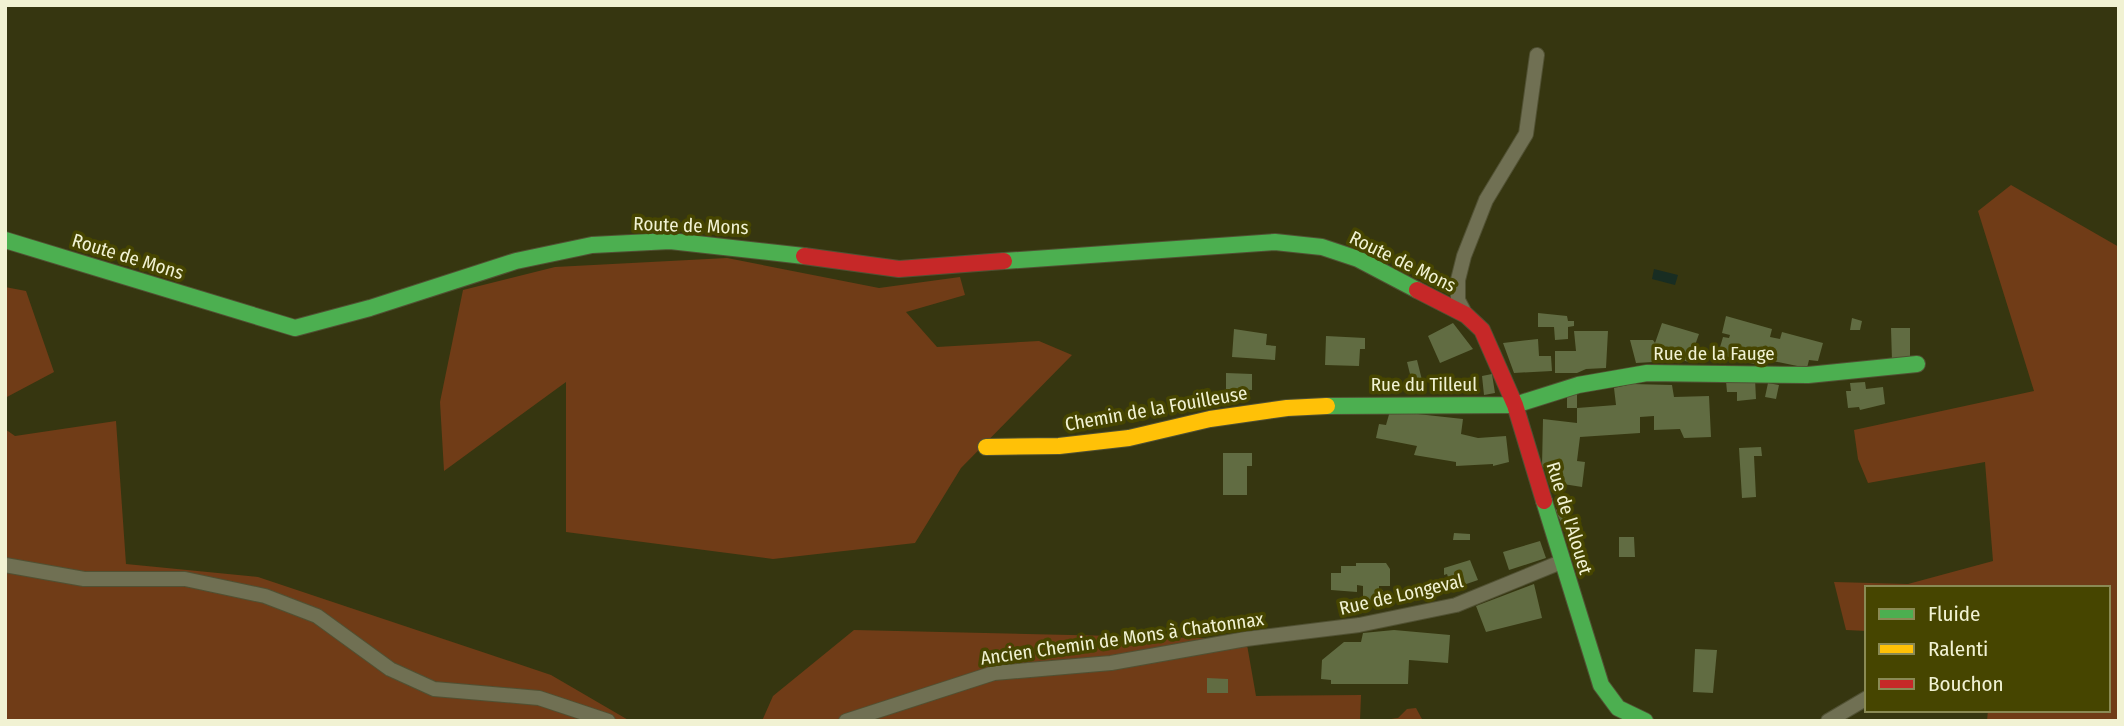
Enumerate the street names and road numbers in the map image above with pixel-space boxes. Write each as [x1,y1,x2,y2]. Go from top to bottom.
street label: Route de Mons [633,212,749,239]
street label: Route de Mons [1346,226,1460,297]
street label: Route de Mons [69,229,186,284]
street label: Rue de la Fauge [1653,342,1775,365]
street label: Rue du Tilleul [1371,373,1477,396]
street label: Chemin de la Fouilleuse [1063,381,1249,436]
street label: Rue de l'Alouet [1541,459,1598,578]
street label: Rue de Longeval [1337,569,1465,620]
street label: Ancien Chemin de Mons à Chatonnax [979,607,1266,670]

